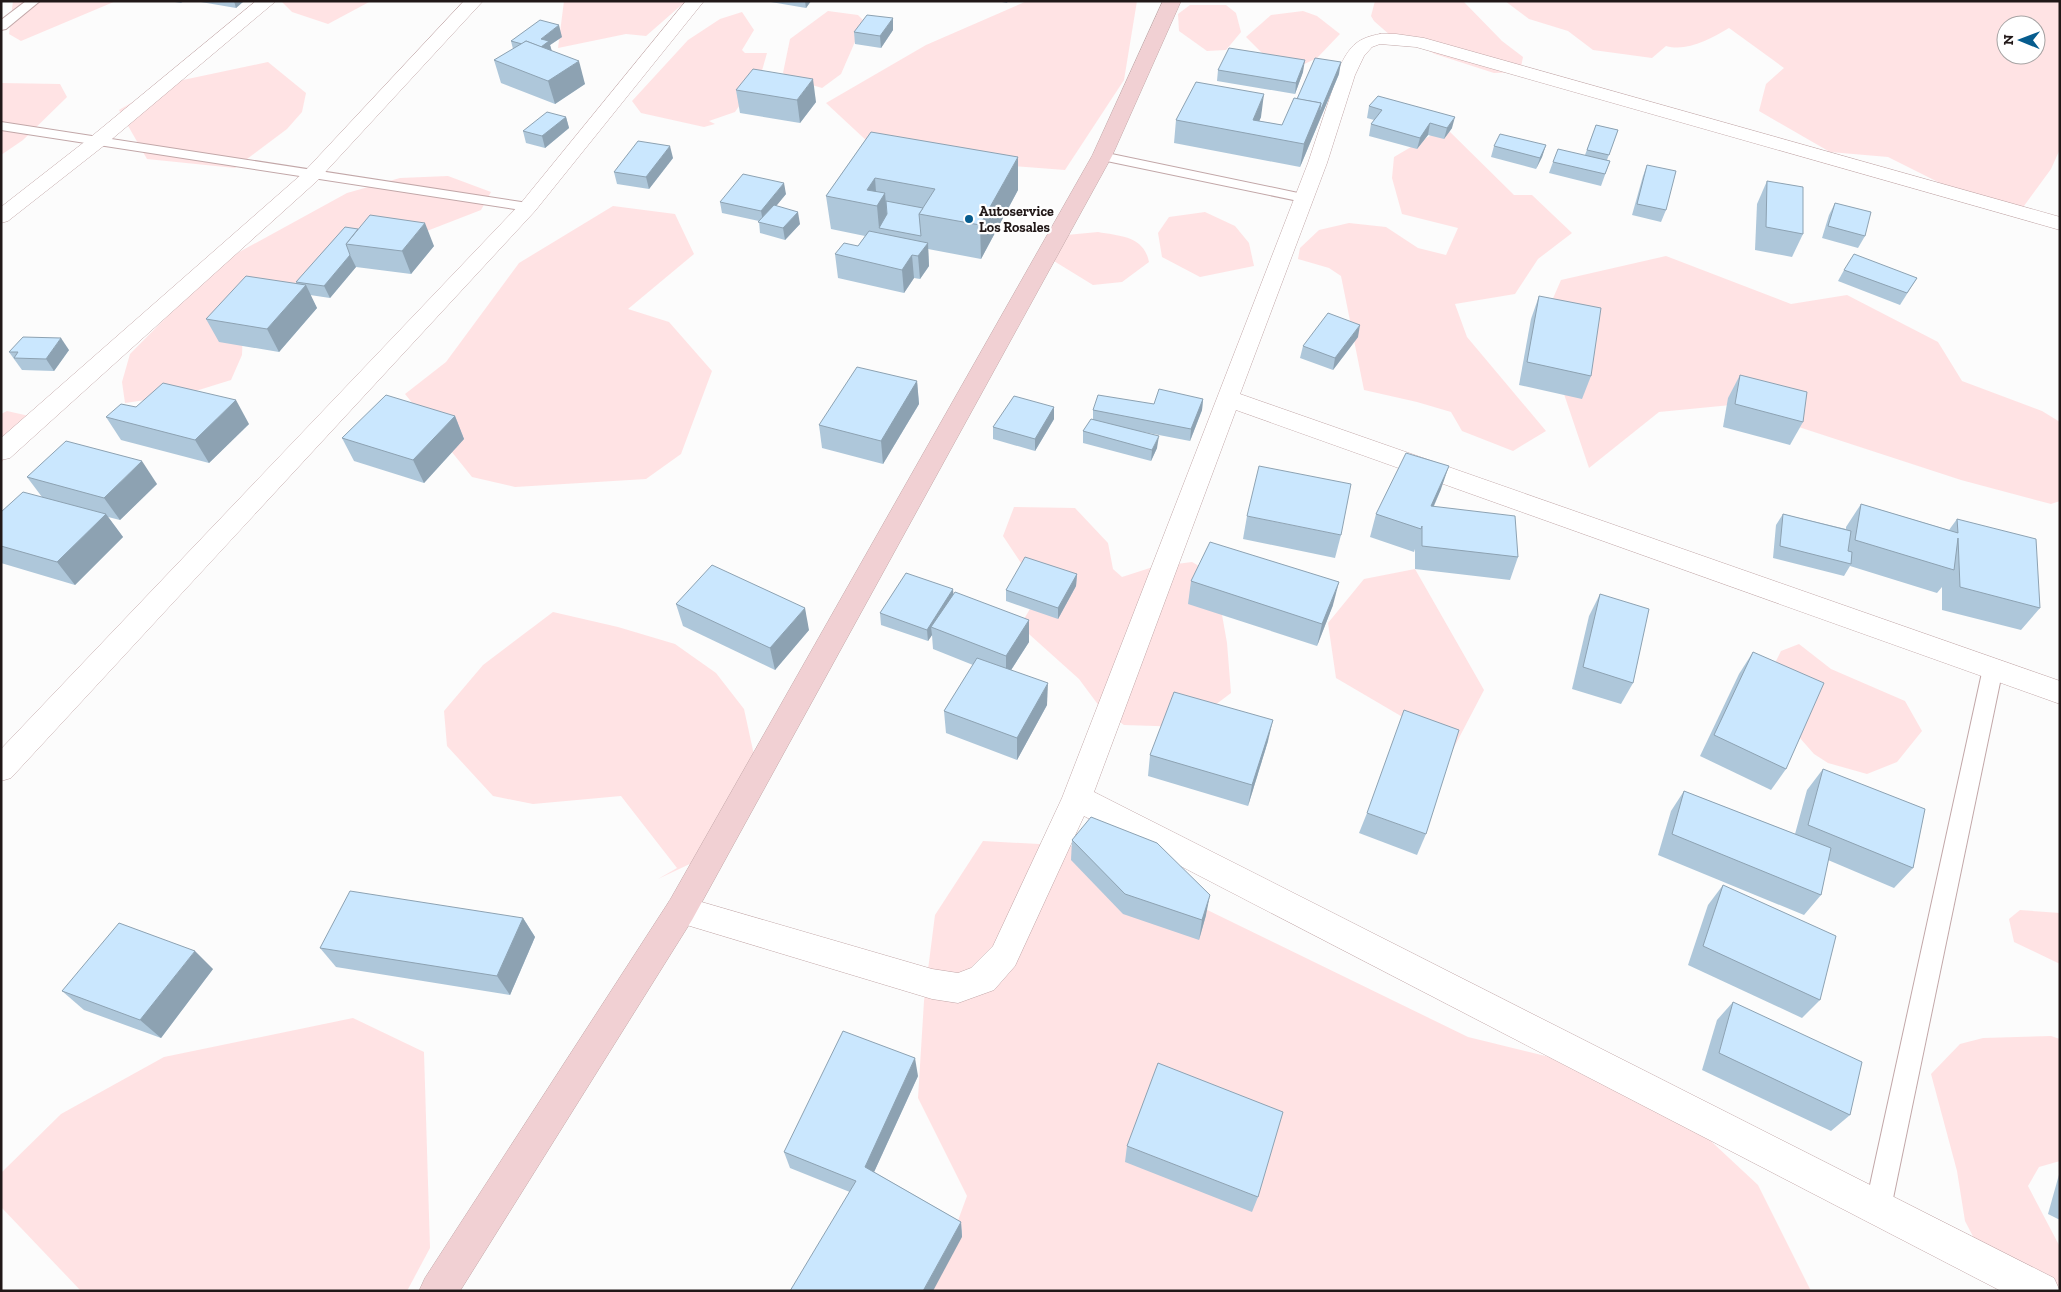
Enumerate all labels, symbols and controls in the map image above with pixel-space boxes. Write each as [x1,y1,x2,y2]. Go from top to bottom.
north arrow [1996,15,2046,65]
text: N [2000,34,2017,45]
place label: Autoservice Los Rosales [979,203,1054,236]
marker: Autoservice Los Rosales [963,213,975,225]

